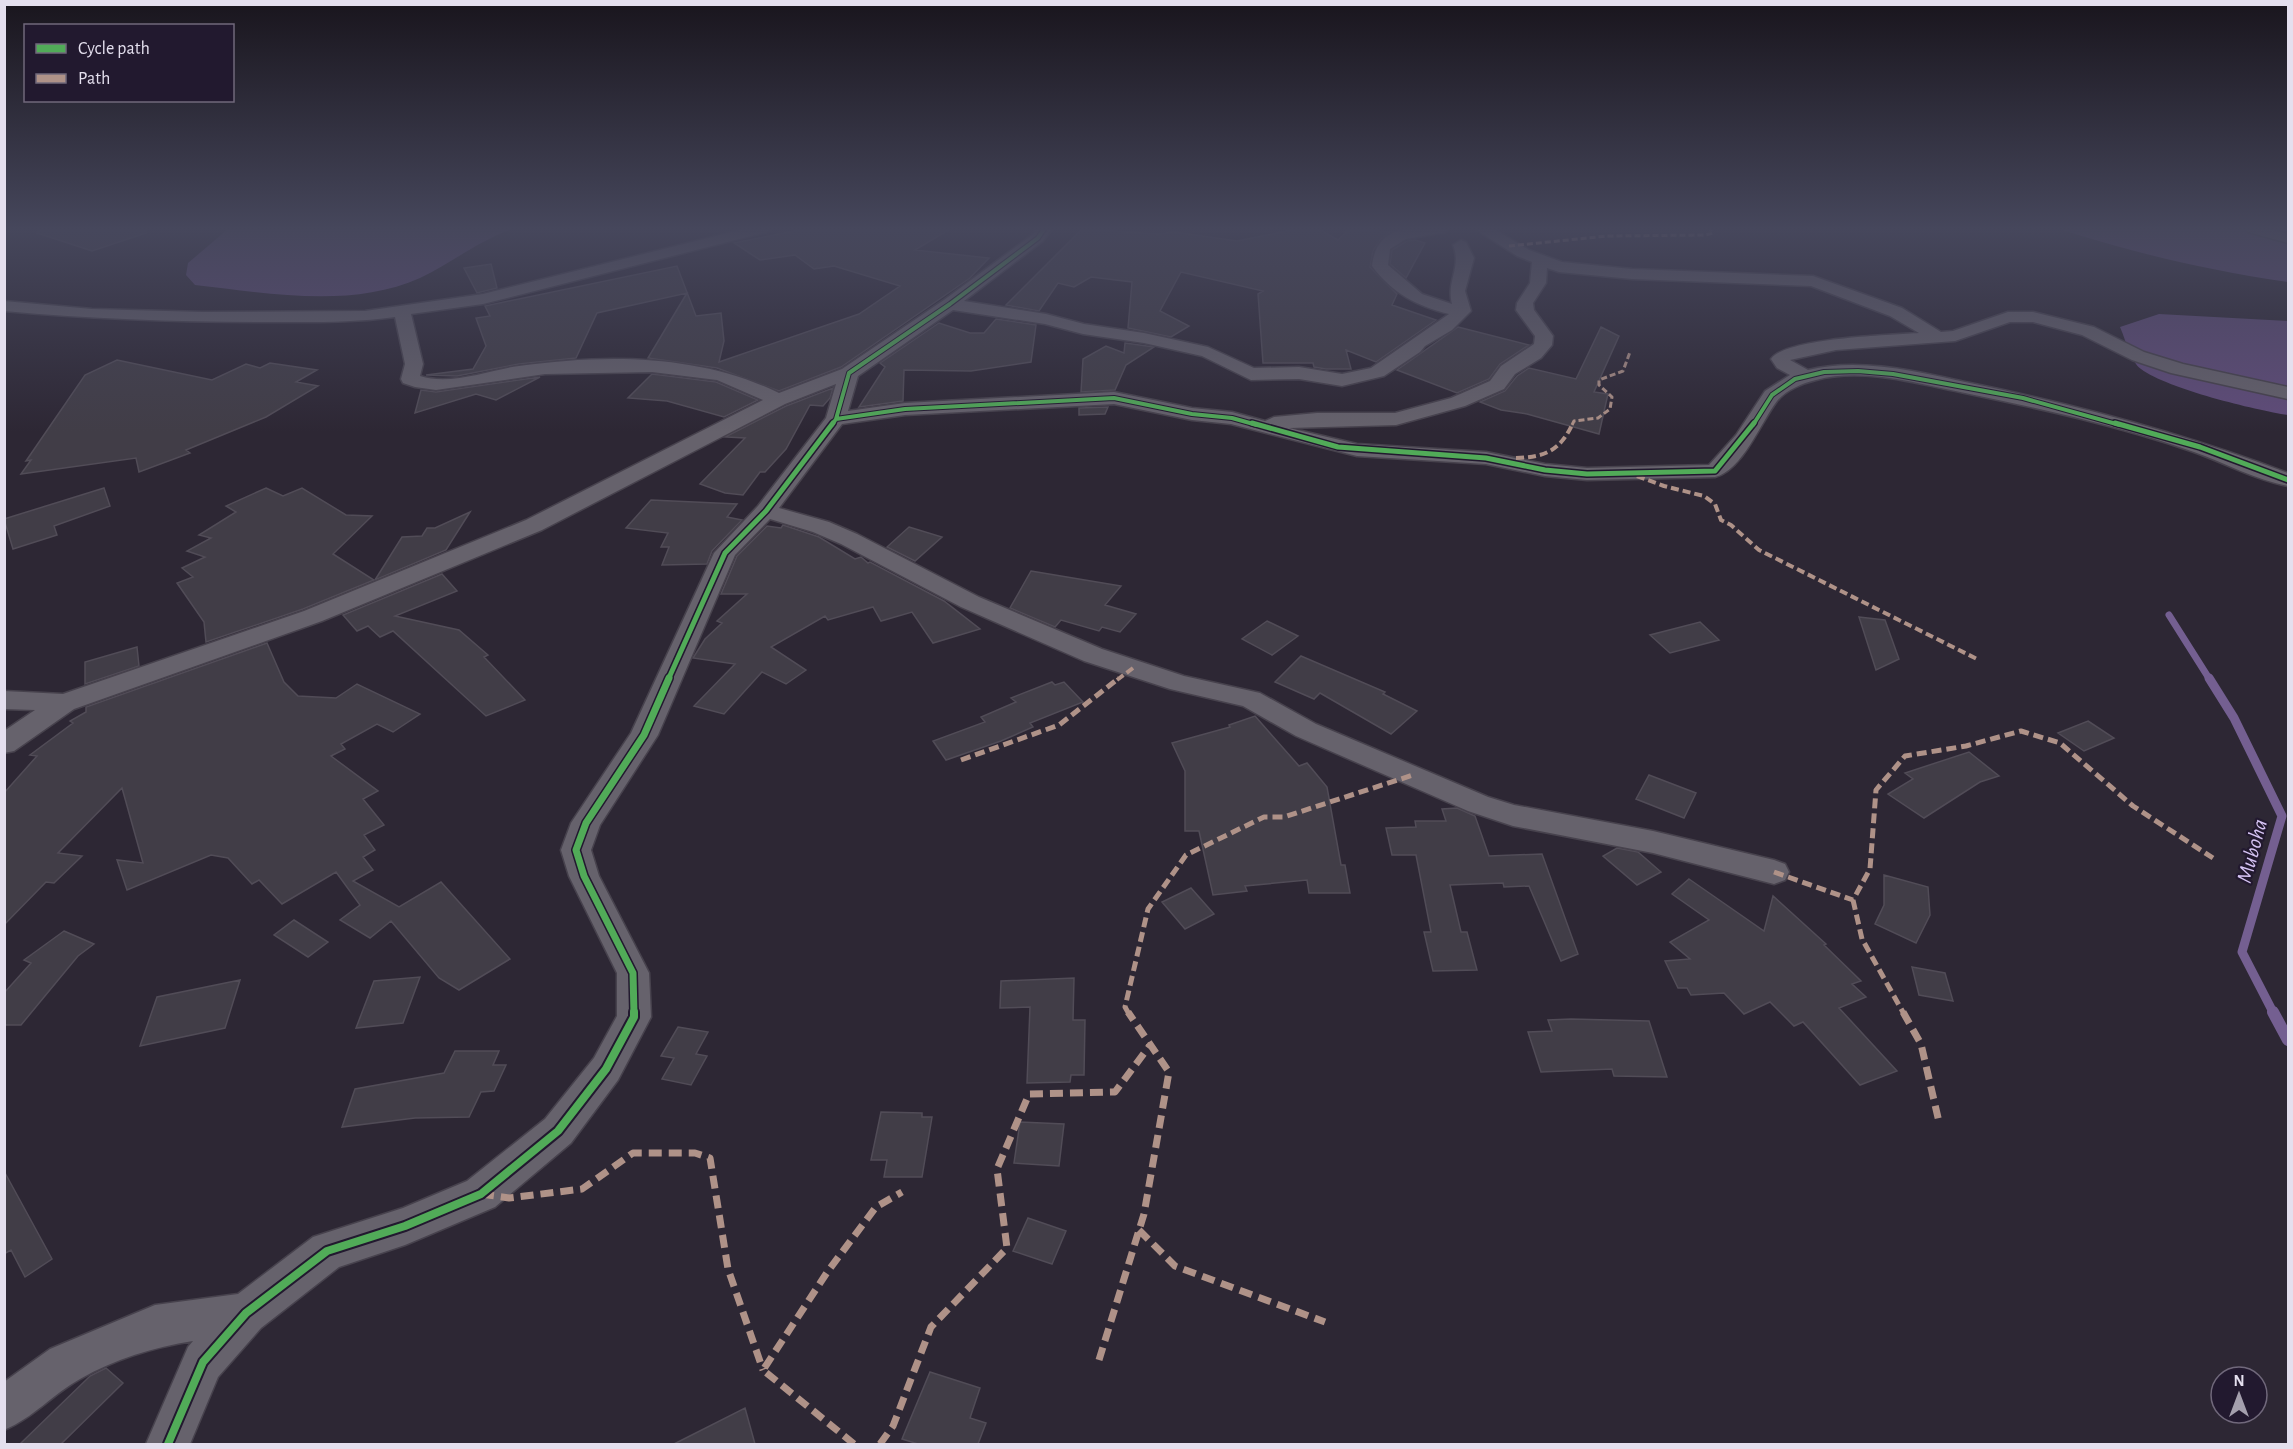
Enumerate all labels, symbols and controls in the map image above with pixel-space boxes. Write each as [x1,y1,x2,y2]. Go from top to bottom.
legend [24,24,234,102]
text: Cycle path [78,40,150,58]
text: Path [78,70,110,88]
water label: Muboha [2233,817,2271,885]
north arrow [2209,1365,2269,1425]
text: N [2233,1373,2245,1389]

